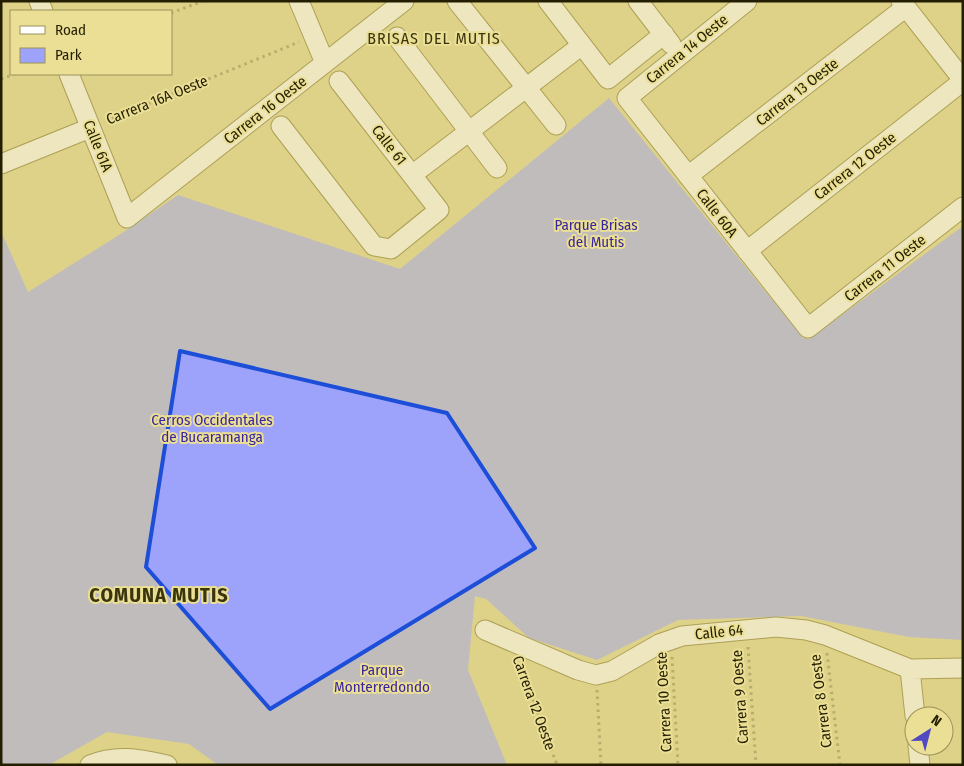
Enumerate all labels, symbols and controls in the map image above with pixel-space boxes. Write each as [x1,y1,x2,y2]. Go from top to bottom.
legend [10,10,172,75]
street label: Carrera 14 Oeste [643,11,731,87]
text: Road [55,21,86,39]
district label: BRISAS DEL MUTIS [367,29,501,48]
text: Park [55,46,82,64]
street label: Carrera 13 Oeste [752,54,842,130]
street label: Carrera 16A Oeste [104,71,210,129]
street label: Carrera 16 Oeste [220,72,310,148]
street label: Calle 61A [80,118,116,174]
street label: Calle 61 [368,121,410,169]
street label: Carrera 12 Oeste [810,128,900,204]
street label: Calle 60A [692,185,742,241]
park label: Parque Brisas del Mutis [554,216,638,251]
street label: Carrera 11 Oeste [841,231,929,305]
park label: Cerros Occidentales de Bucaramanga [151,411,273,446]
district label: COMUNA MUTIS [89,583,229,607]
street label: Calle 64 [694,621,744,643]
street label: Carrera 9 Oeste [728,649,752,745]
street label: Carrera 10 Oeste [652,651,676,753]
street label: Carrera 12 Oeste [509,653,559,753]
street label: Carrera 8 Oeste [806,653,836,749]
park label: Parque Monterredondo [334,661,430,696]
north arrow [904,706,954,756]
text: N [928,712,945,730]

